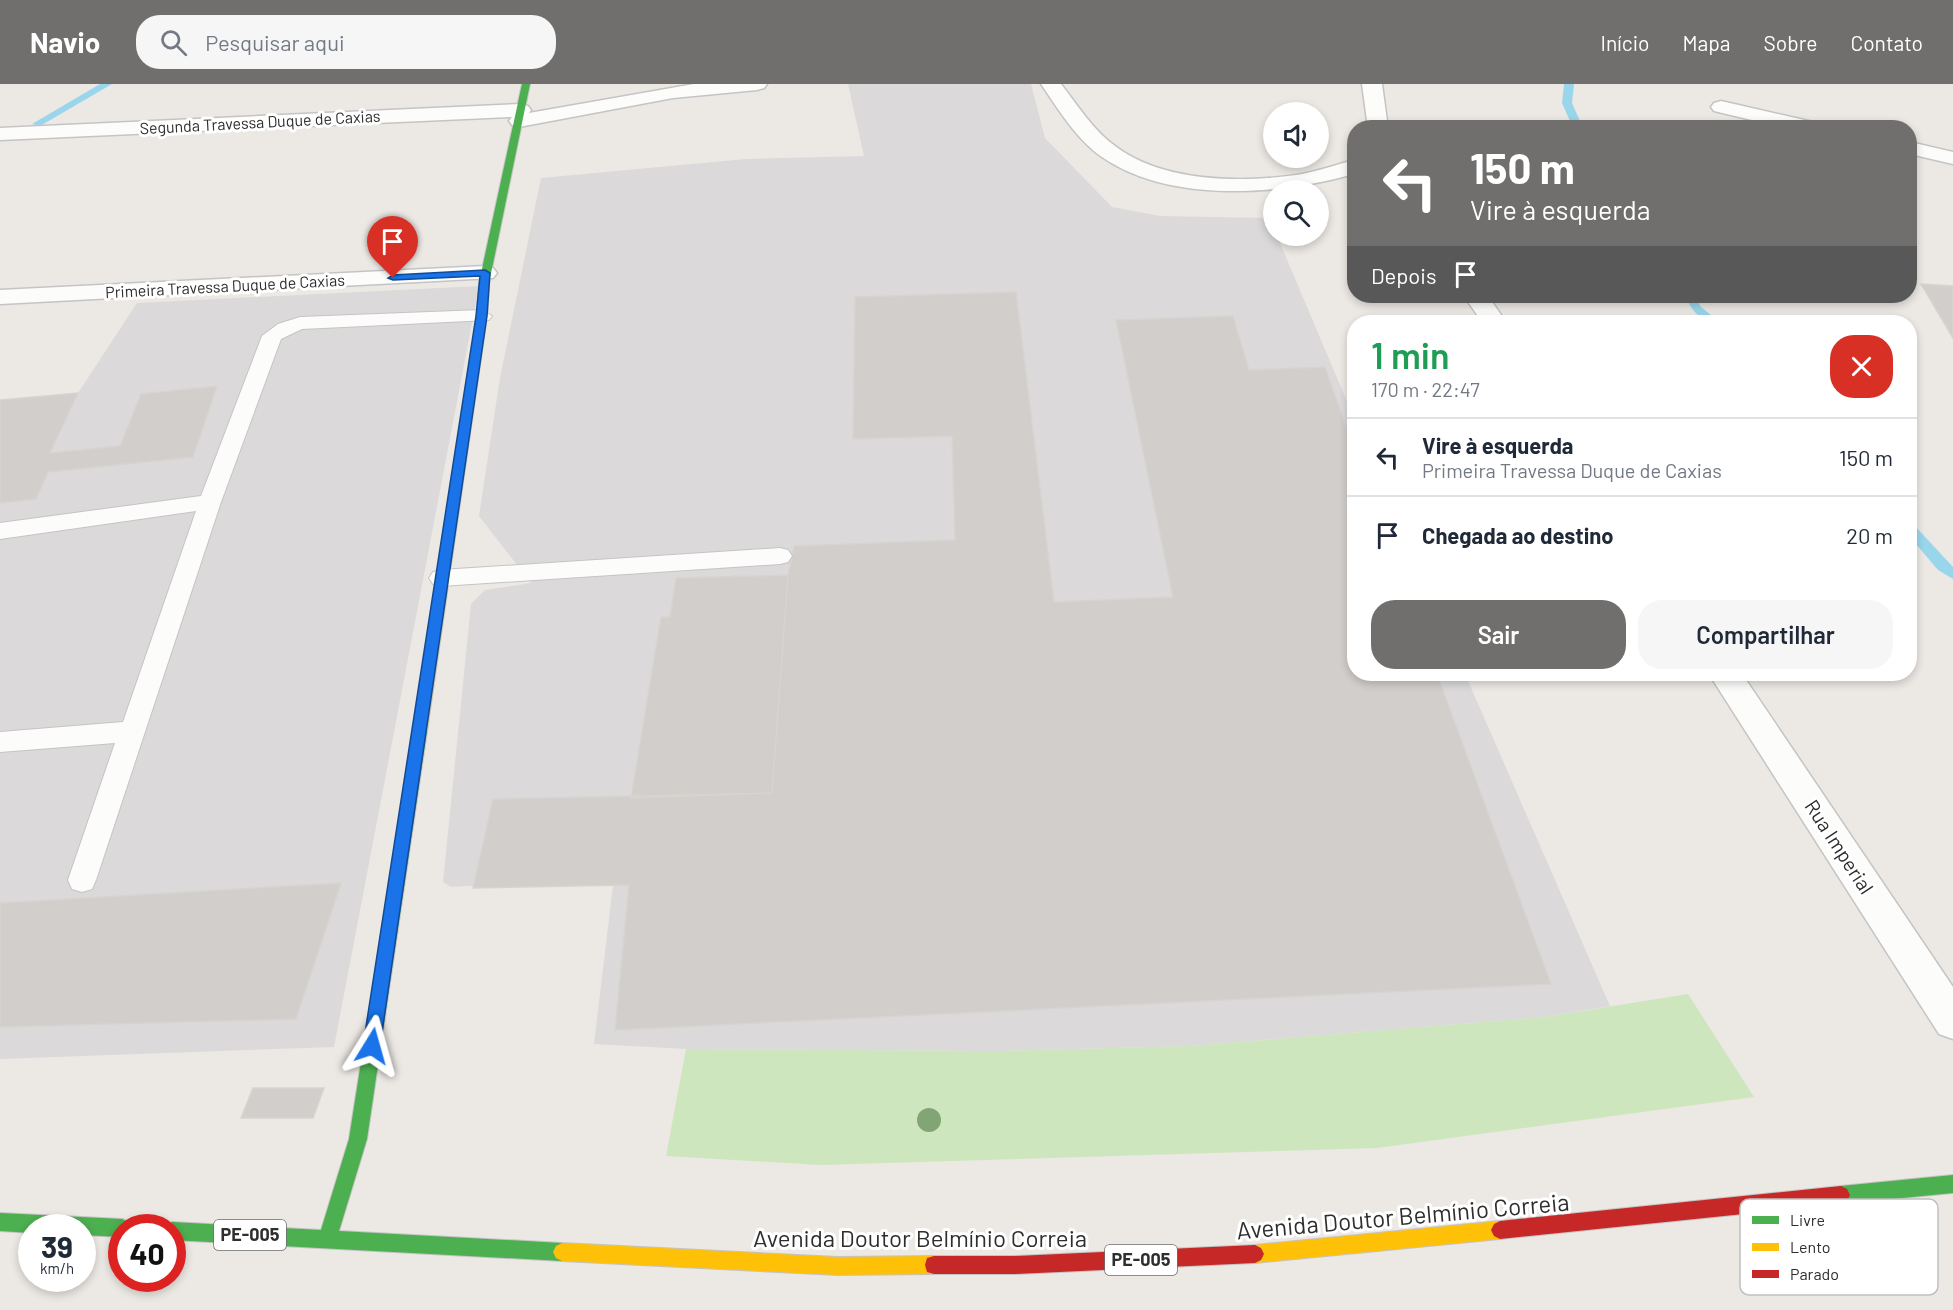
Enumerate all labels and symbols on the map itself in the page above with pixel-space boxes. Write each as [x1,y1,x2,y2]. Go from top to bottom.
street label: Segunda Travessa Duque de Caxias [139,106,381,137]
pin [367,216,418,278]
street label: Primeira Travessa Duque de Caxias [105,270,345,301]
street label: Rua Imperial [1800,795,1879,898]
position arrow [340,1014,404,1078]
street label: Avenida Doutor Belmínio Correia [1235,1187,1571,1245]
legend [1740,1199,1938,1295]
text: Livre [1790,1210,1825,1229]
speed limit sign: 40 [108,1214,186,1292]
road number: PE-005 [214,1220,286,1250]
street label: Avenida Doutor Belmínio Correia [753,1223,1087,1252]
text: Lento [1790,1237,1831,1256]
road number: PE-005 [1105,1245,1177,1275]
text: Parado [1790,1264,1839,1283]

